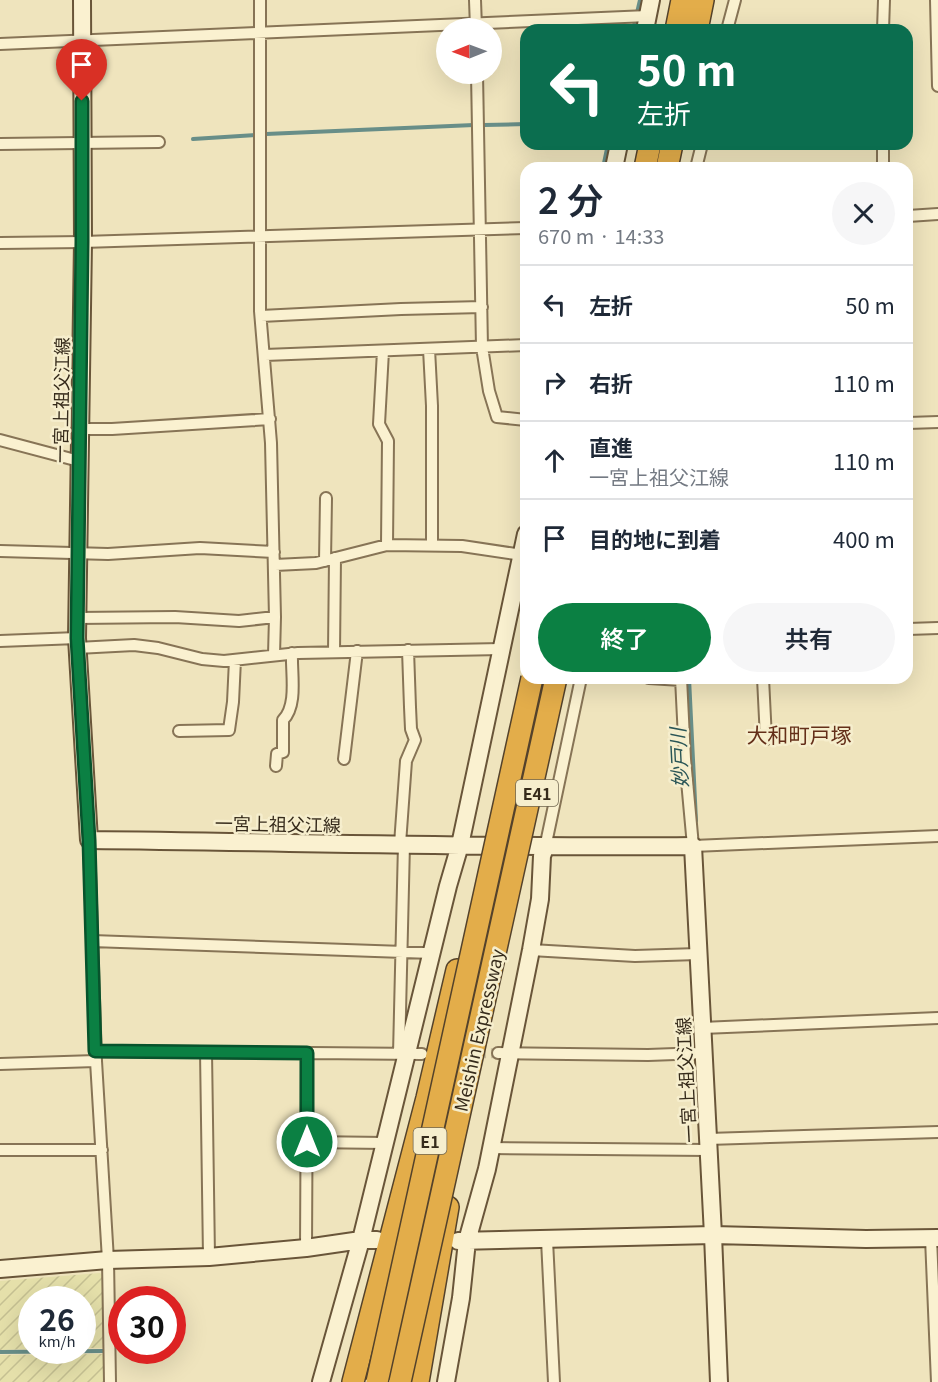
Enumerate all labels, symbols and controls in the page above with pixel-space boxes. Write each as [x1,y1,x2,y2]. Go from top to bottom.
north arrow [436,18,502,84]
map controls [436,18,502,84]
text: 50 m [637,37,737,98]
pin [56,39,107,101]
icon: arrive [65,48,98,81]
icon: left [538,48,616,126]
text: 左折 [637,93,691,132]
text: 2 分 [538,172,603,224]
button: close [832,182,895,245]
text: 670 m · 14:33 [538,221,664,250]
icon: left [538,288,571,321]
text: 左折 [589,288,633,320]
text: 50 m [845,288,895,320]
street label: 一宮上祖父江線 [46,337,74,463]
icon: right [538,366,571,399]
text: 右折 [589,366,633,398]
text: 110 m [833,366,895,398]
text: 直進 [589,430,633,462]
icon: ahead [538,444,571,477]
text: 110 m [833,444,895,476]
text: 一宮上祖父江線 [589,462,729,491]
icon: arrive [538,522,571,555]
text: 目的地に到着 [589,522,721,554]
text: 400 m [833,522,895,554]
button: 終了 [538,603,711,672]
button: 共有 [723,603,895,672]
district label: 大和町戸塚 [747,719,852,749]
water label: 妙戸川 [662,725,694,789]
road number: E41 [516,780,558,806]
street label: 一宮上祖父江線 [215,809,341,837]
street label: Meishin Expressway [447,946,509,1114]
street label: 一宮上祖父江線 [669,1016,701,1144]
position arrow [275,1110,339,1174]
road number: E1 [414,1128,446,1154]
speed limit sign: 30 [108,1286,186,1364]
text: 26 [39,1296,75,1340]
text: km/h [38,1330,76,1351]

